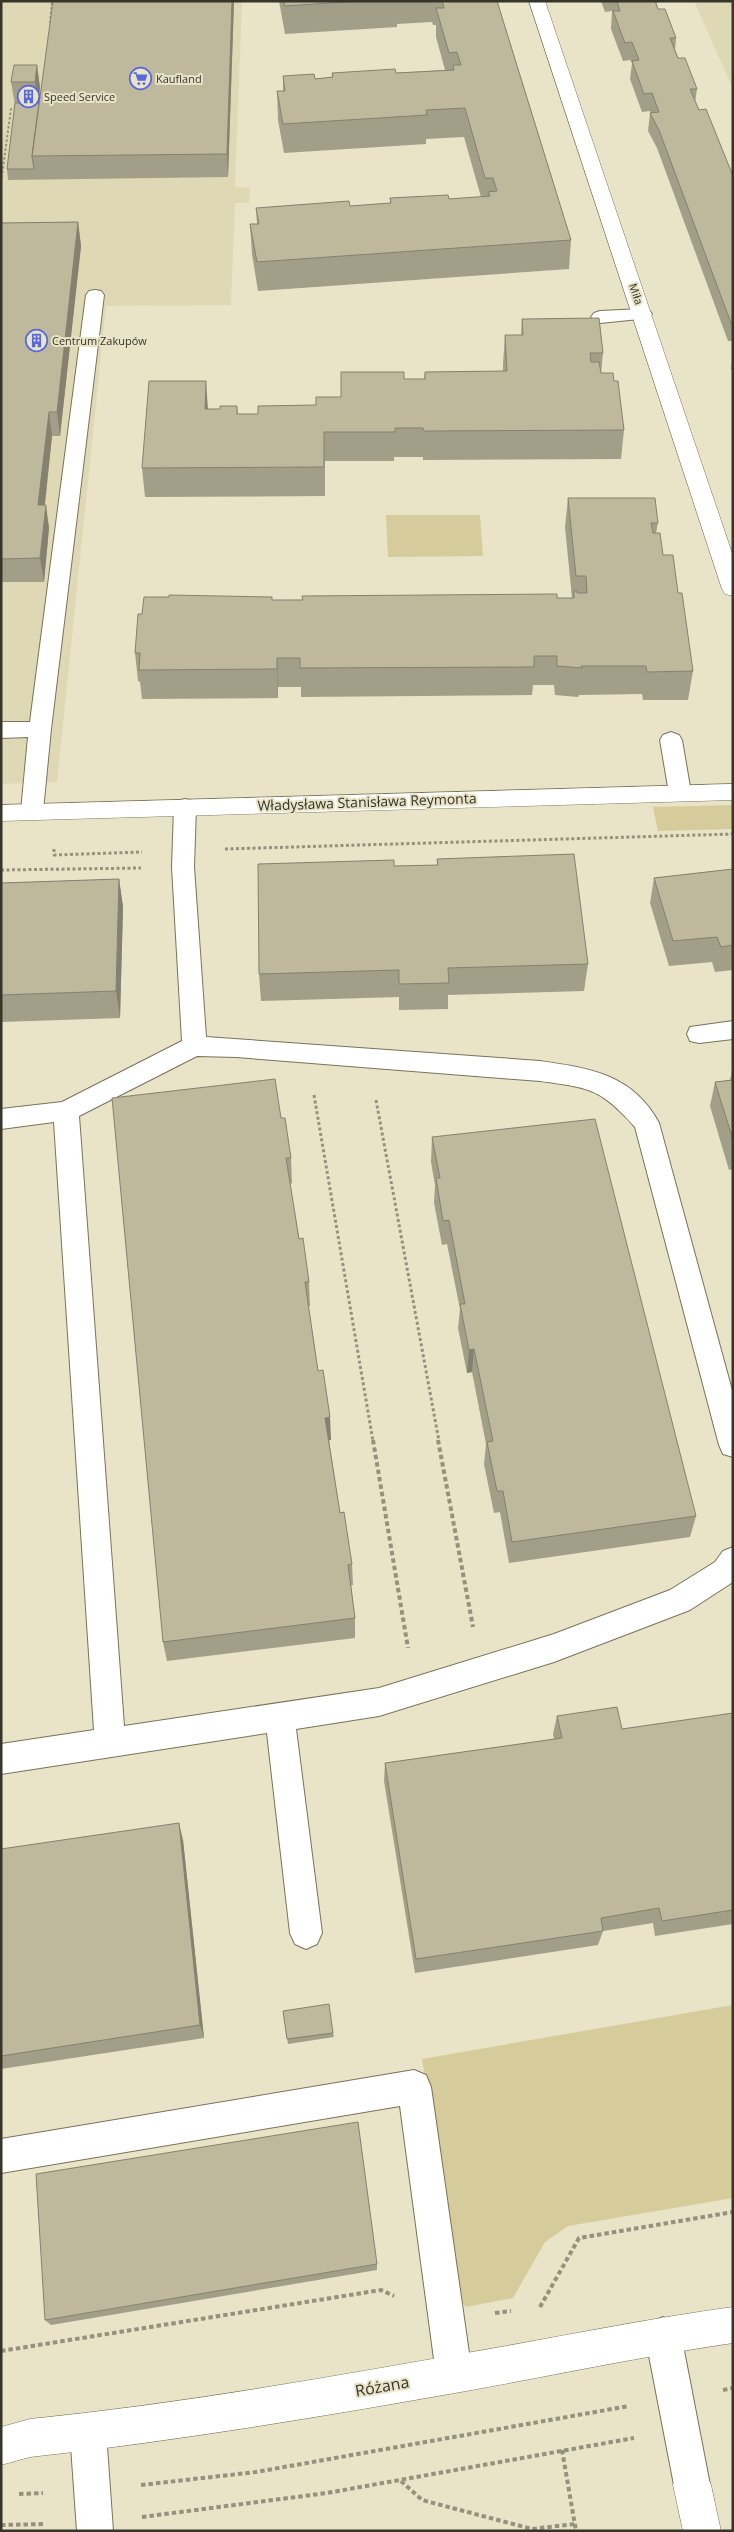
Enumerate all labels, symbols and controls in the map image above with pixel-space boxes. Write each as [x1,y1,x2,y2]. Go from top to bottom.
supermarket icon: Kaufland [128,67,152,91]
place label: Kaufland [156,71,202,86]
building icon: Speed Service [16,85,40,109]
place label: Speed Service [44,89,115,104]
street label: Miła [626,281,647,306]
building icon: Centrum Zakupów [24,329,48,353]
place label: Centrum Zakupów [52,333,147,348]
street label: Władysława Stanisława Reymonta [257,788,477,815]
street label: Różana [353,2370,411,2402]

